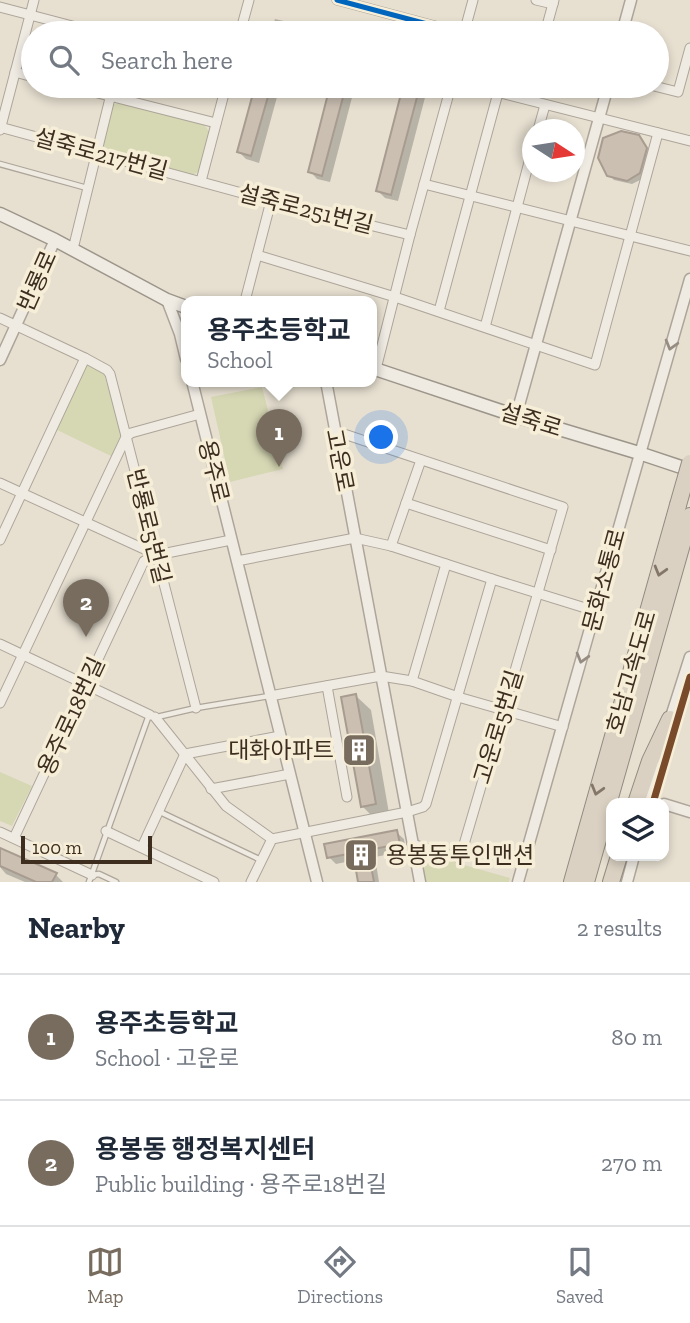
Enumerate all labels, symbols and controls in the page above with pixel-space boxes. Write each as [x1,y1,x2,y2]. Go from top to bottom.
search box [21,21,669,98]
icon: search [45,41,83,79]
text: Search here [101,44,233,76]
north arrow [522,119,585,182]
street label: 설죽로217번길 [31,123,171,185]
street label: 설죽로251번길 [236,179,376,239]
street label: 반룡로 [11,246,63,316]
popup [181,296,377,387]
text: 용주초등학교 [207,314,351,346]
one-way arrow [664,338,679,350]
text: School [207,346,273,374]
street label: 설죽로 [497,397,565,443]
pin: 1 [256,409,302,467]
your location [364,420,398,454]
street label: 고운로 [320,426,360,494]
street label: 용주로 [193,437,235,505]
street label: 반룡로5번길 [121,466,177,586]
street label: 문화소통로 [577,525,631,635]
one-way arrow [653,565,668,577]
pin: 2 [63,579,109,637]
street label: 호남고속도로 [600,607,662,737]
one-way arrow [576,652,591,664]
street label: 용주로18번길 [31,653,111,779]
street label: 고운로5번길 [467,667,529,787]
building icon: 대화아파트 [340,731,378,769]
place label: 대화아파트 [228,736,334,764]
one-way arrow [591,784,605,796]
map controls [606,798,669,861]
button: layers [606,798,669,861]
scale bar [21,833,152,865]
text: 100 m [32,836,82,859]
building icon: 용봉동투인맨션 [342,836,380,874]
place label: 용봉동투인맨션 [386,841,534,869]
text: Nearby [28,910,125,946]
text: 2 results [577,914,662,942]
text: 용주초등학교 [95,1007,239,1039]
text: 1 [46,1023,56,1051]
text: 80 m [611,1023,662,1051]
text: School · 고운로 [95,1044,239,1072]
text: 용봉동 행정복지센터 [95,1133,315,1165]
text: 2 [45,1149,57,1177]
text: 270 m [601,1149,662,1177]
text: Public building · 용주로18번길 [95,1170,387,1198]
tab: Map [86,1243,124,1308]
tab: Directions [297,1243,383,1308]
tab: Saved [556,1243,604,1308]

